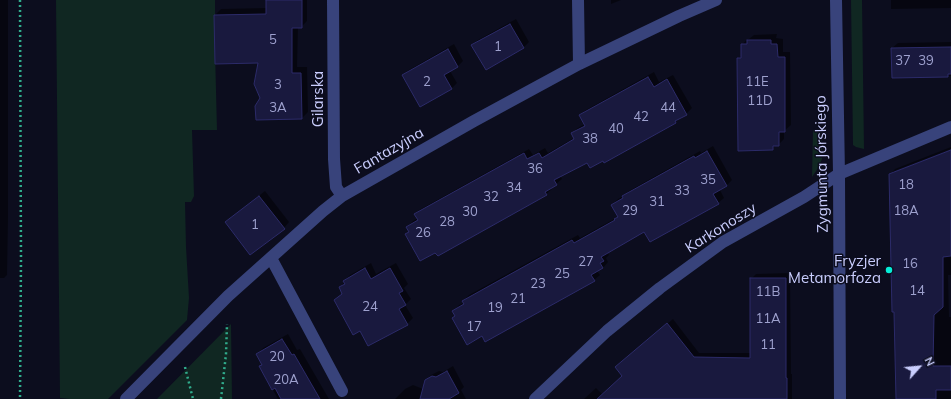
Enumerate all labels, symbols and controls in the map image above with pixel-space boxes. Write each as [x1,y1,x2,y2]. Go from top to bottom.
house number: 5 [269,32,277,48]
house number: 1 [494,39,502,55]
house number: 37 [895,53,911,69]
house number: 39 [918,53,934,69]
street label: Gilarska [309,71,327,127]
house number: 2 [423,74,431,90]
house number: 11E [745,74,769,90]
house number: 3 [274,77,282,93]
house number: 11D [747,93,773,109]
street label: Zygmunta Jórskiego [812,95,832,233]
house number: 3A [269,100,287,116]
house number: 44 [660,100,676,116]
house number: 42 [633,109,649,125]
house number: 40 [608,121,624,137]
street label: Fantazyjna [351,124,427,178]
house number: 38 [582,131,598,147]
house number: 36 [527,161,543,177]
house number: 35 [700,172,716,188]
house number: 18 [898,177,914,193]
house number: 34 [506,180,522,196]
house number: 33 [674,183,690,199]
house number: 32 [483,189,499,205]
house number: 31 [649,194,665,210]
street label: Karkonoszy [682,199,760,257]
house number: 29 [622,203,638,219]
house number: 18A [893,203,919,219]
house number: 30 [462,204,478,220]
house number: 28 [439,214,455,230]
house number: 1 [251,217,259,233]
house number: 26 [415,225,431,241]
place label: Fryzjer Metamorfoza [788,252,881,287]
house number: 27 [578,254,594,270]
house number: 16 [902,256,918,272]
marker: Fryzjer Metamorfoza [884,265,894,275]
house number: 25 [554,266,570,282]
house number: 23 [530,276,546,292]
house number: 14 [909,283,925,299]
house number: 11B [756,284,780,300]
house number: 21 [510,291,526,307]
house number: 24 [362,299,378,315]
house number: 19 [487,300,503,316]
house number: 11A [755,311,781,327]
house number: 17 [466,319,482,335]
house number: 11 [760,337,776,353]
north arrow [899,347,939,387]
house number: 20 [269,349,285,365]
text: N [922,355,938,368]
house number: 20A [273,372,299,388]

